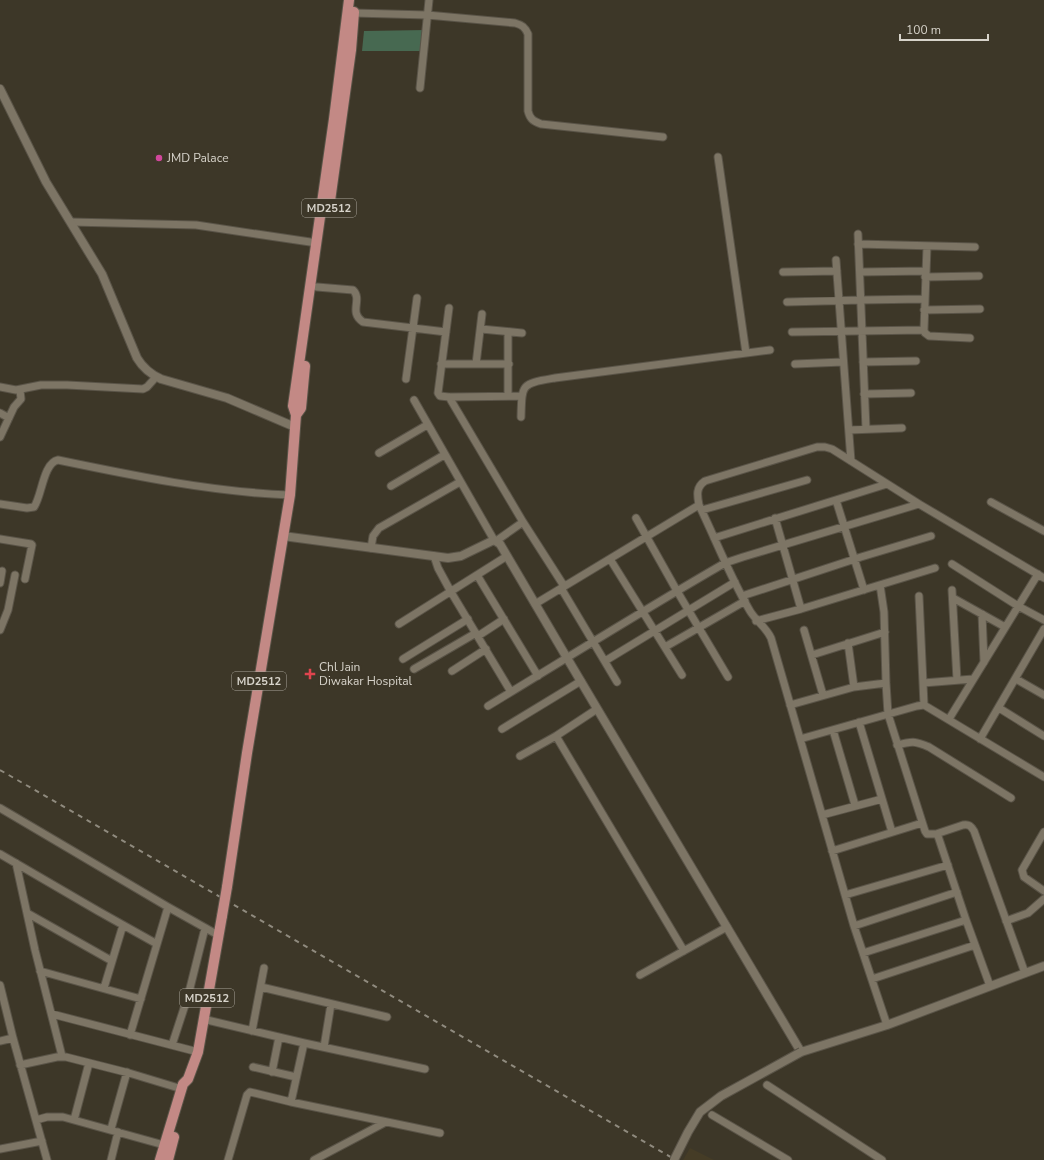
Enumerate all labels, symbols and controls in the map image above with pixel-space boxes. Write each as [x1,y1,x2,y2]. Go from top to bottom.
scale bar [900,16,988,42]
text: 100 m [906,22,941,38]
place label: JMD Palace [166,150,229,166]
marker: JMD Palace [154,153,164,163]
road number: MD2512 [302,199,356,217]
place label: Chl Jain Diwakar Hospital [319,659,413,689]
marker: Chl Jain Diwakar Hospital [304,668,316,680]
road number: MD2512 [232,672,286,690]
road number: MD2512 [180,989,234,1007]

